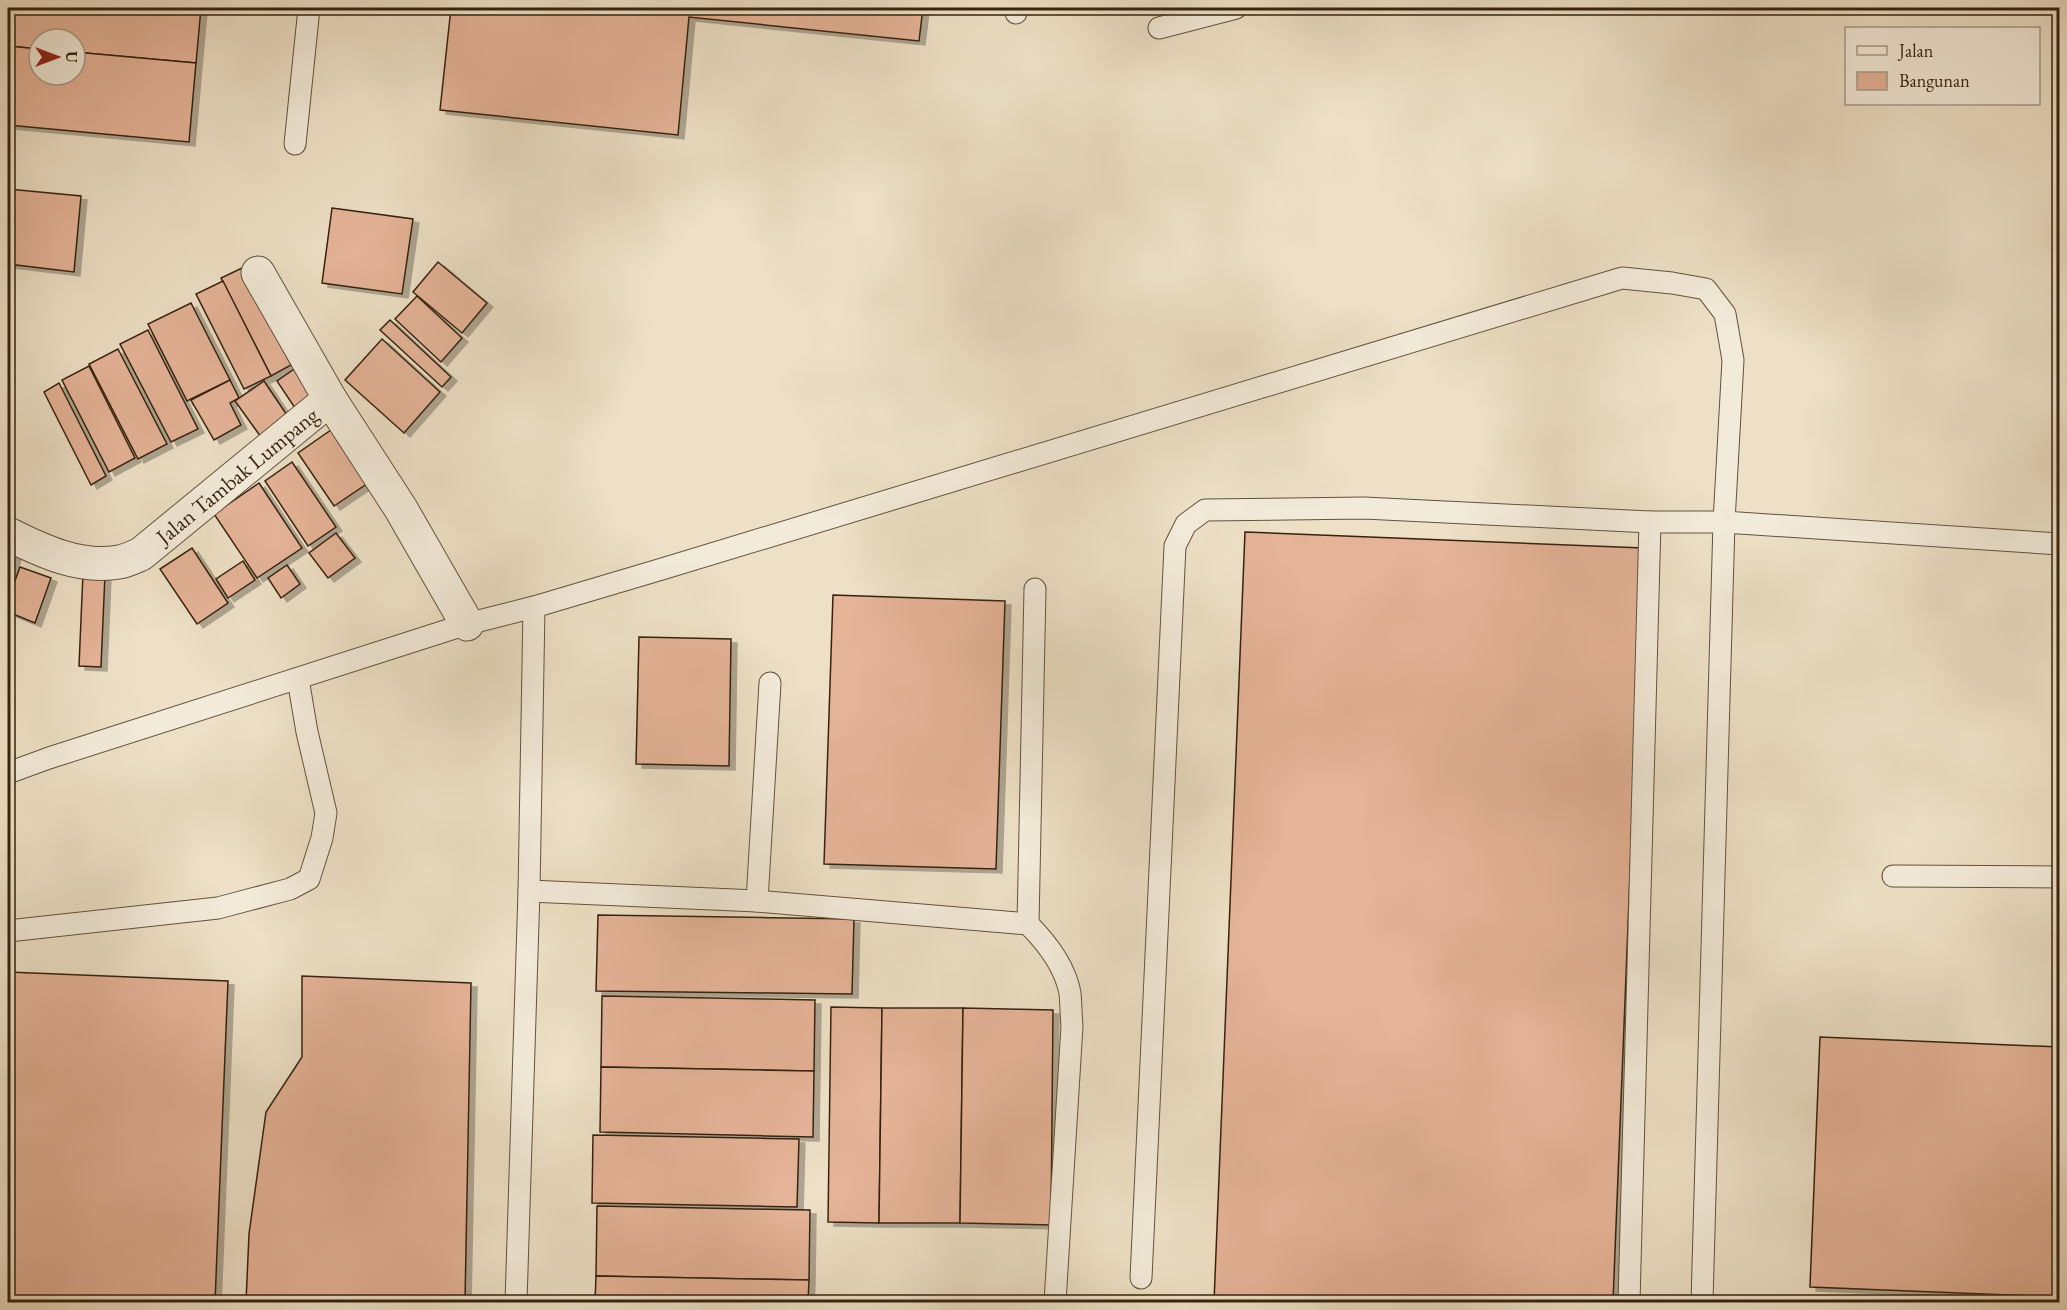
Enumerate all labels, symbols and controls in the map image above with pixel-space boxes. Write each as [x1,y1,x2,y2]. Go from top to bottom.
north arrow [27,27,87,87]
legend [1845,27,2040,105]
text: Jalan [1897,39,1934,62]
text: U [61,51,82,63]
text: Bangunan [1899,69,1970,92]
street label: Jalan Tambak Lumpang [148,400,325,552]

